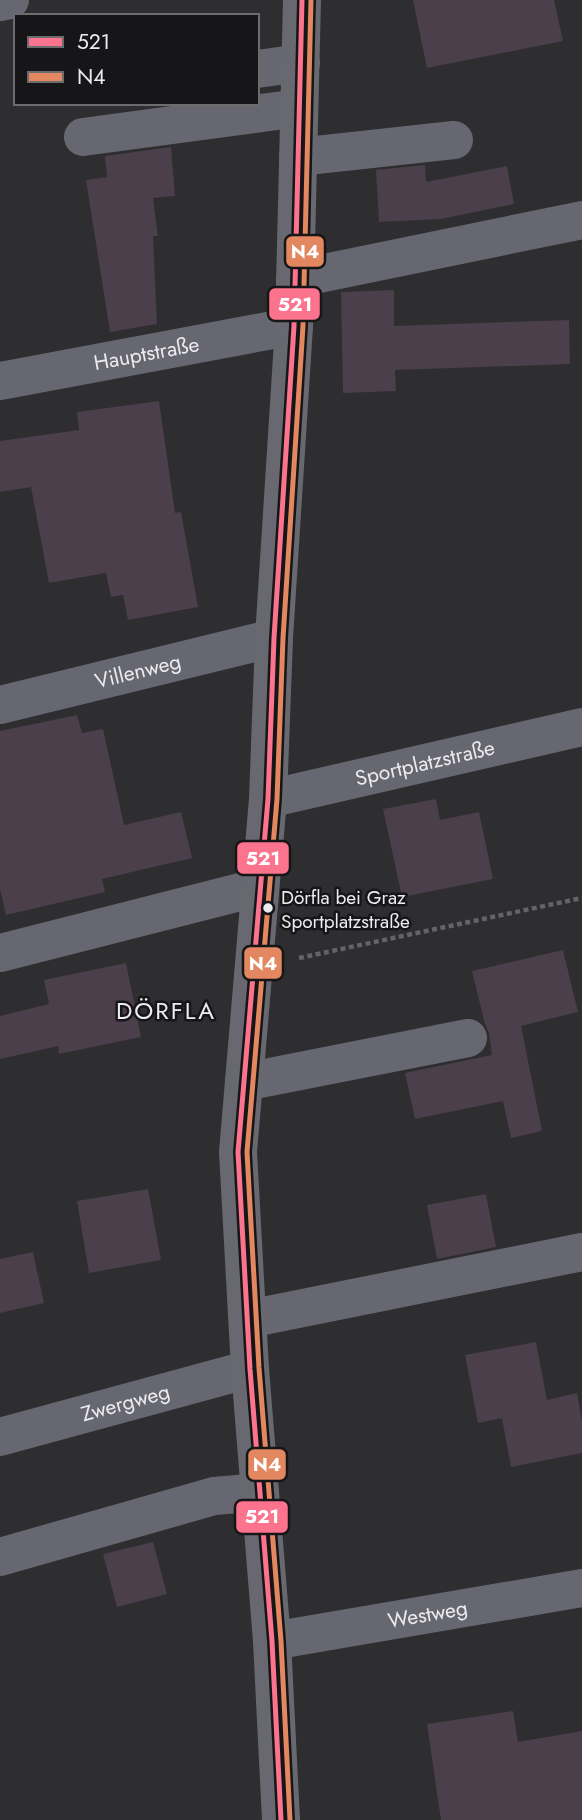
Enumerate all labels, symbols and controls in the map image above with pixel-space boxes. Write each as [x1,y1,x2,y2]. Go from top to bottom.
legend [14,14,259,105]
text: 521 [77,27,110,57]
text: N4 [77,62,106,92]
line badge: N4 [285,235,325,268]
text: N4 [291,238,319,265]
line badge: 521 [268,287,321,321]
text: 521 [278,291,312,318]
street label: Hauptstraße [91,329,202,378]
street label: Villenweg [92,646,184,696]
street label: Sportplatzstraße [352,732,498,794]
line badge: 521 [236,841,290,875]
text: 521 [246,845,280,872]
place label: Dörfla bei Graz Sportplatzstraße [281,884,410,935]
marker: Dörfla bei Graz Sportplatzstraße [261,901,275,915]
line badge: N4 [243,946,283,980]
text: N4 [249,950,277,977]
district label: DÖRFLA [116,993,216,1028]
street label: Zwergweg [78,1376,173,1429]
line badge: N4 [247,1448,287,1481]
text: N4 [253,1451,281,1478]
line badge: 521 [235,1500,289,1534]
text: 521 [245,1503,279,1530]
street label: Westweg [386,1593,470,1636]

